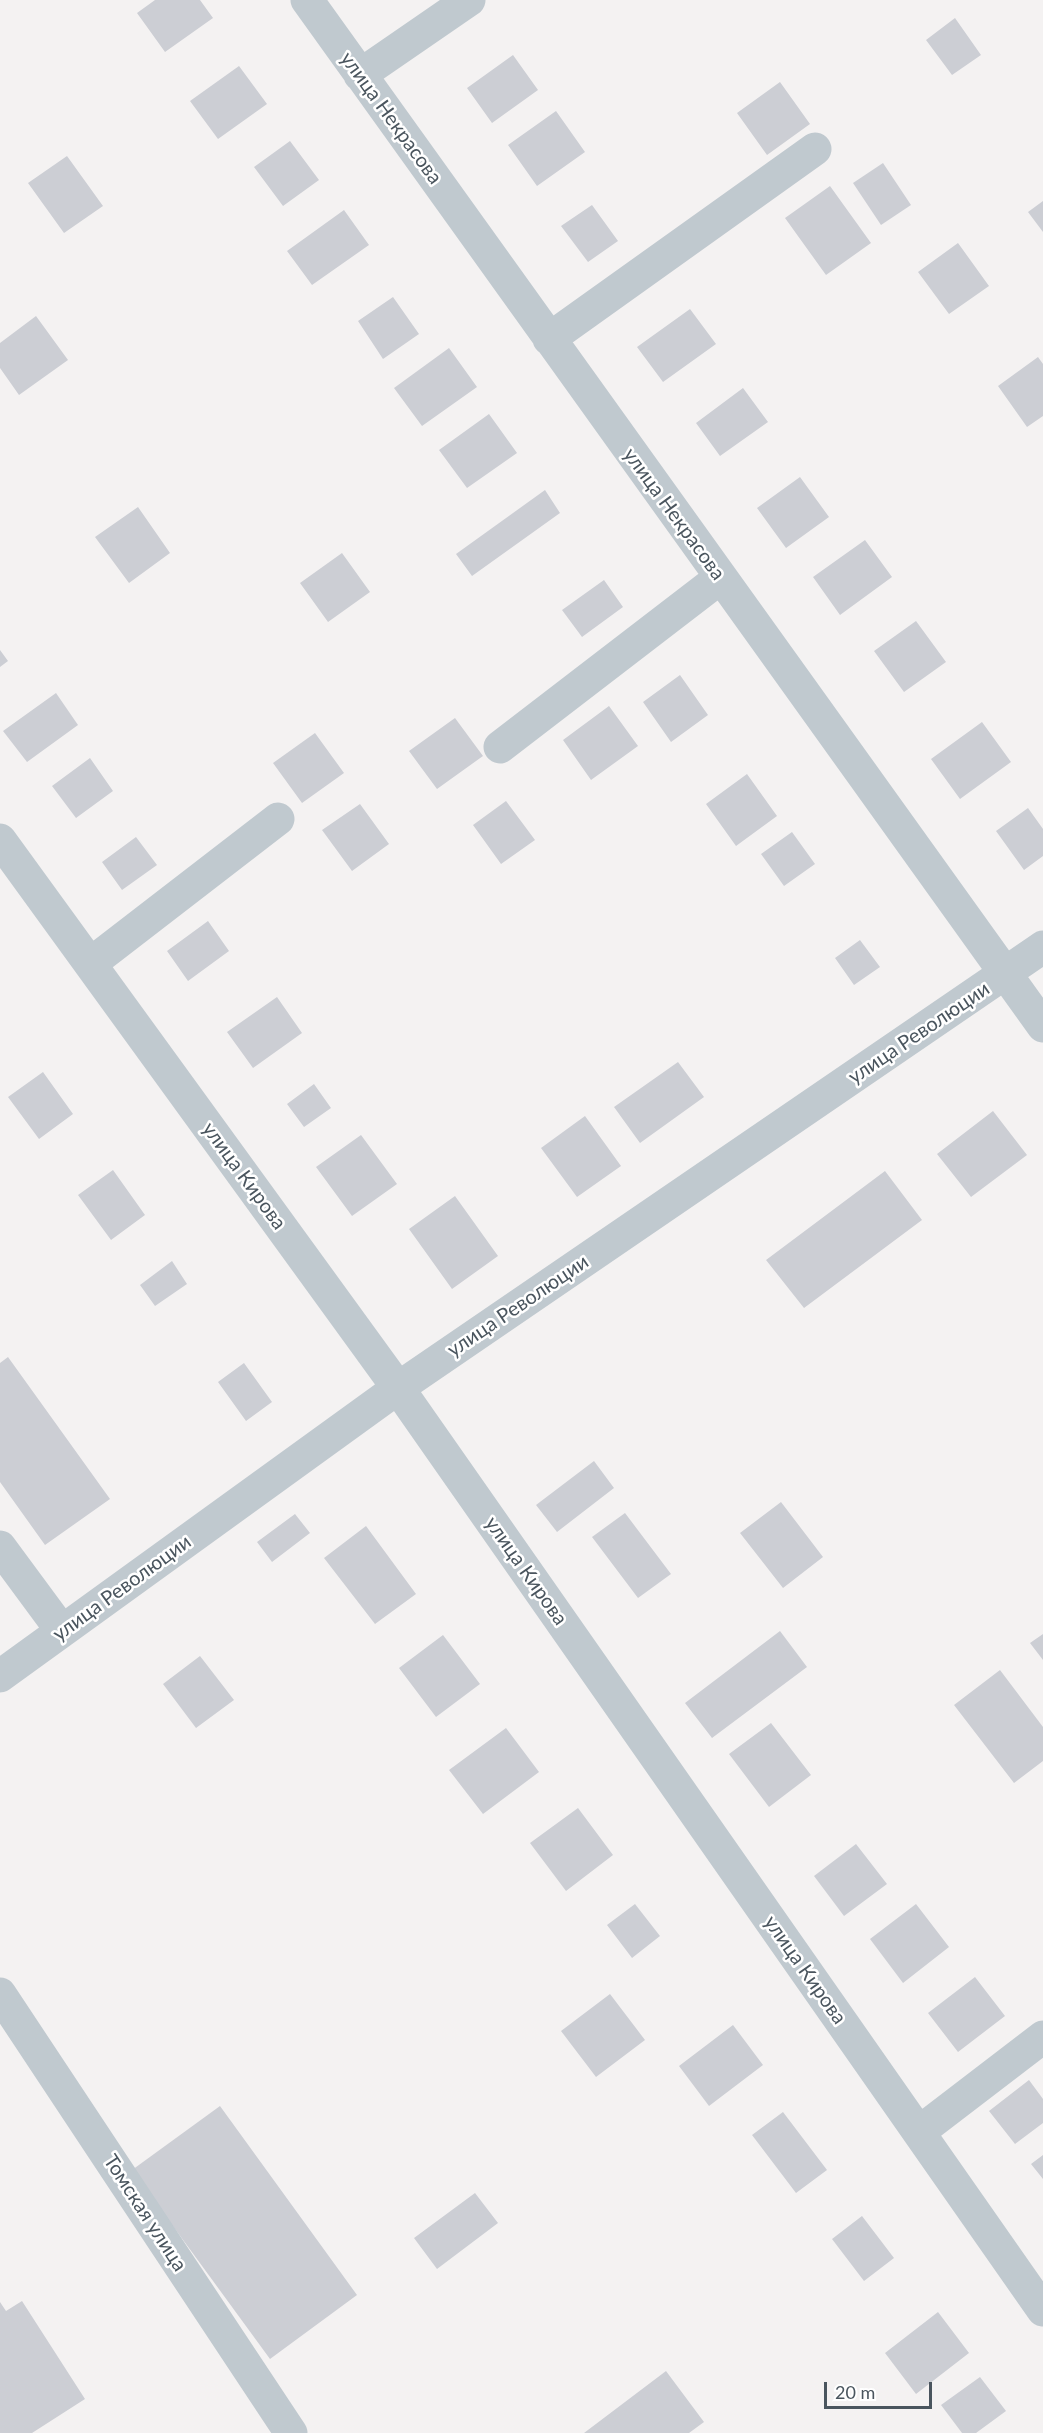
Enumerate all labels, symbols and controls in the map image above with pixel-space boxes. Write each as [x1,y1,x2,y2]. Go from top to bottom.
street label: улица Некрасова [335,47,447,189]
street label: улица Некрасова [618,443,730,585]
street label: улица Революции [844,977,994,1089]
street label: улица Кирова [197,1118,291,1234]
street label: улица Революции [443,1250,593,1362]
street label: улица Кирова [480,1512,572,1630]
street label: улица Революции [48,1530,196,1646]
street label: улица Кирова [759,1911,851,2029]
street label: Томская улица [98,2150,192,2276]
scale bar [827,2370,935,2408]
text: 20 m [835,2381,875,2403]

